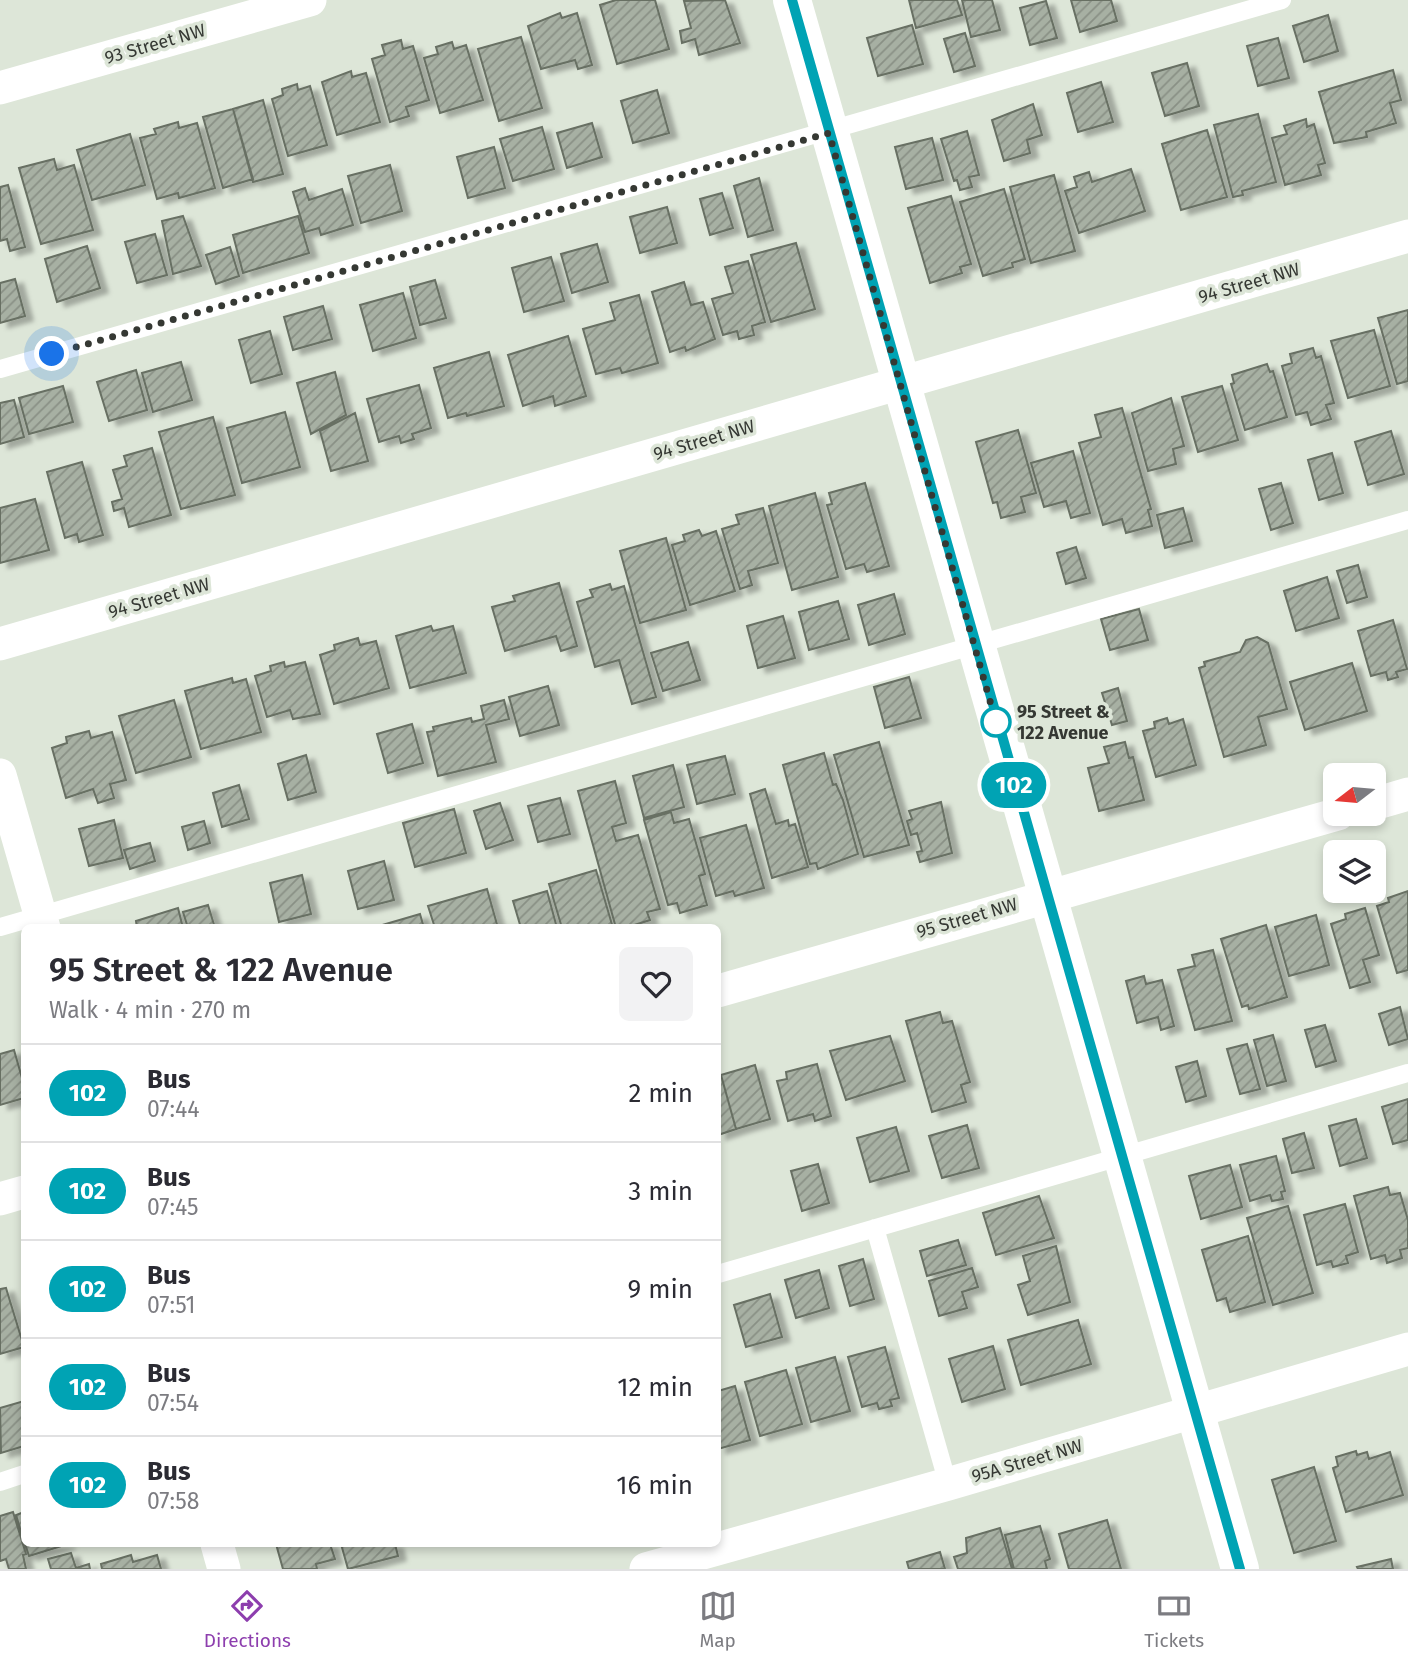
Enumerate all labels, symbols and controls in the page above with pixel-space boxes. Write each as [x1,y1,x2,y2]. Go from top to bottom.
street label: 93 Street NW [102,19,208,69]
street label: 94 Street NW [1196,258,1302,308]
your location [34,336,69,371]
street label: 94 Street NW [651,415,757,465]
street label: 94 Street NW [106,573,212,623]
place label: 95 Street & 122 Avenue [1017,701,1110,744]
marker: 95 Street & 122 Avenue [981,707,1011,737]
line badge: 102 [974,762,1054,808]
north arrow [1323,763,1386,826]
map controls [1323,763,1386,903]
text: 102 [995,771,1033,799]
button: layers [1323,840,1386,903]
street label: 95 Street NW [914,893,1020,943]
button: heart [619,947,693,1021]
text: 95 Street & 122 Avenue [49,950,393,990]
text: Walk · 4 min · 270 m [49,996,251,1024]
text: Bus [147,1064,190,1095]
text: 2 min [628,1078,693,1109]
text: 102 [69,1079,106,1107]
text: 07:44 [147,1095,199,1123]
text: Bus [147,1162,190,1193]
text: 3 min [628,1176,693,1207]
text: 102 [69,1177,106,1205]
text: 07:45 [147,1193,199,1221]
text: Bus [147,1260,190,1291]
text: 9 min [628,1274,693,1305]
text: 102 [69,1275,106,1303]
text: 07:51 [147,1291,196,1319]
text: Bus [147,1358,190,1389]
text: 12 min [617,1372,693,1403]
text: 102 [69,1373,106,1401]
text: 07:54 [147,1389,199,1417]
street label: 95A Street NW [969,1435,1085,1487]
text: Bus [147,1456,190,1487]
text: 16 min [616,1470,693,1501]
text: 102 [69,1471,106,1499]
text: 07:58 [147,1487,199,1515]
tab: Directions [204,1587,291,1652]
tab: Map [699,1587,737,1652]
tab: Tickets [1144,1587,1204,1652]

